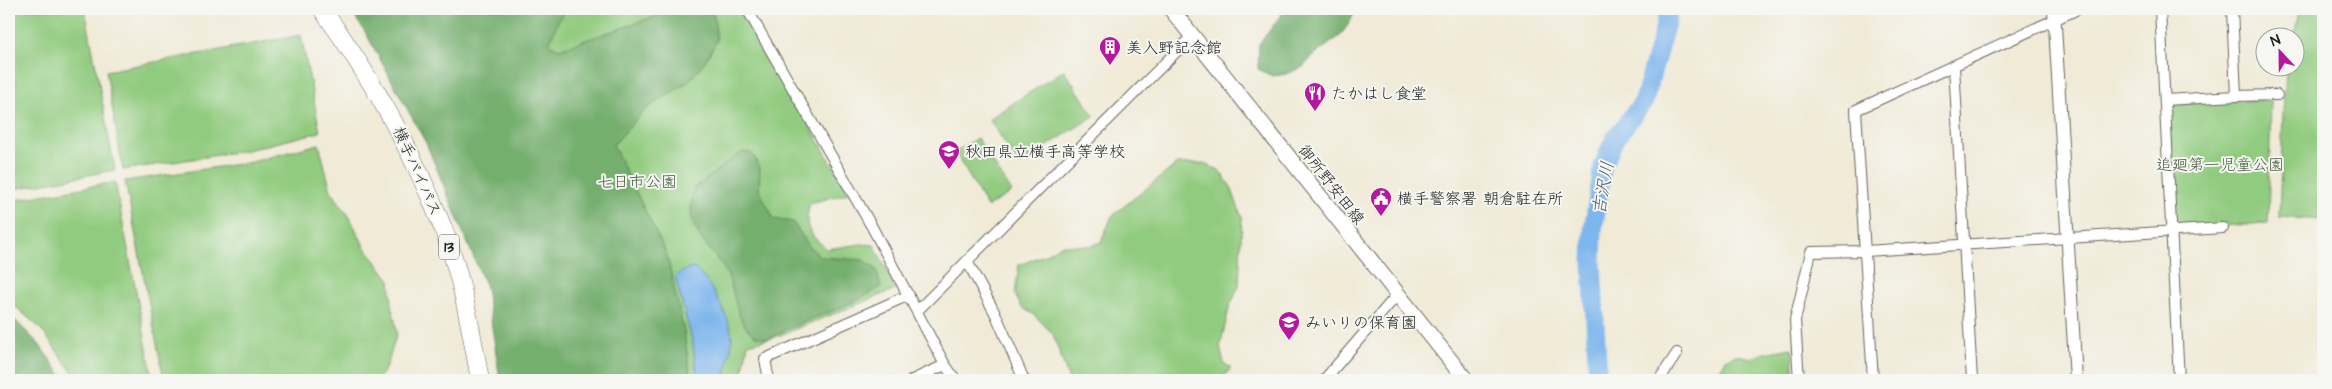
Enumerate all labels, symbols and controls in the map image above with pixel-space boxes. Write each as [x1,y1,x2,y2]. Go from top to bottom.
north arrow [2254,28,2304,78]
text: N [2268,30,2284,52]
building icon: 美入野記念館 [1098,35,1122,66]
place label: 美入野記念館 [1126,37,1222,59]
restaurant icon: たかはし食堂 [1303,81,1327,112]
place label: たかはし食堂 [1331,83,1427,105]
street label: 横手バイパス [388,123,447,220]
school or university icon: 秋田県立横手高等学校 [937,139,961,170]
street label: 御所野安田線 [1293,140,1369,229]
place label: 秋田県立横手高等学校 [965,141,1125,163]
park label: 追廻第一児童公園 [2156,154,2284,176]
water label: 吉沢川 [1586,159,1620,217]
park label: 七日市公園 [597,171,677,193]
public building icon: 横手警察署 朝倉駐在所 [1369,186,1393,217]
place label: 横手警察署 朝倉駐在所 [1397,188,1563,210]
road number: 13 [439,234,459,260]
school or university icon: みいりの保育園 [1277,310,1301,341]
place label: みいりの保育園 [1305,312,1417,334]

